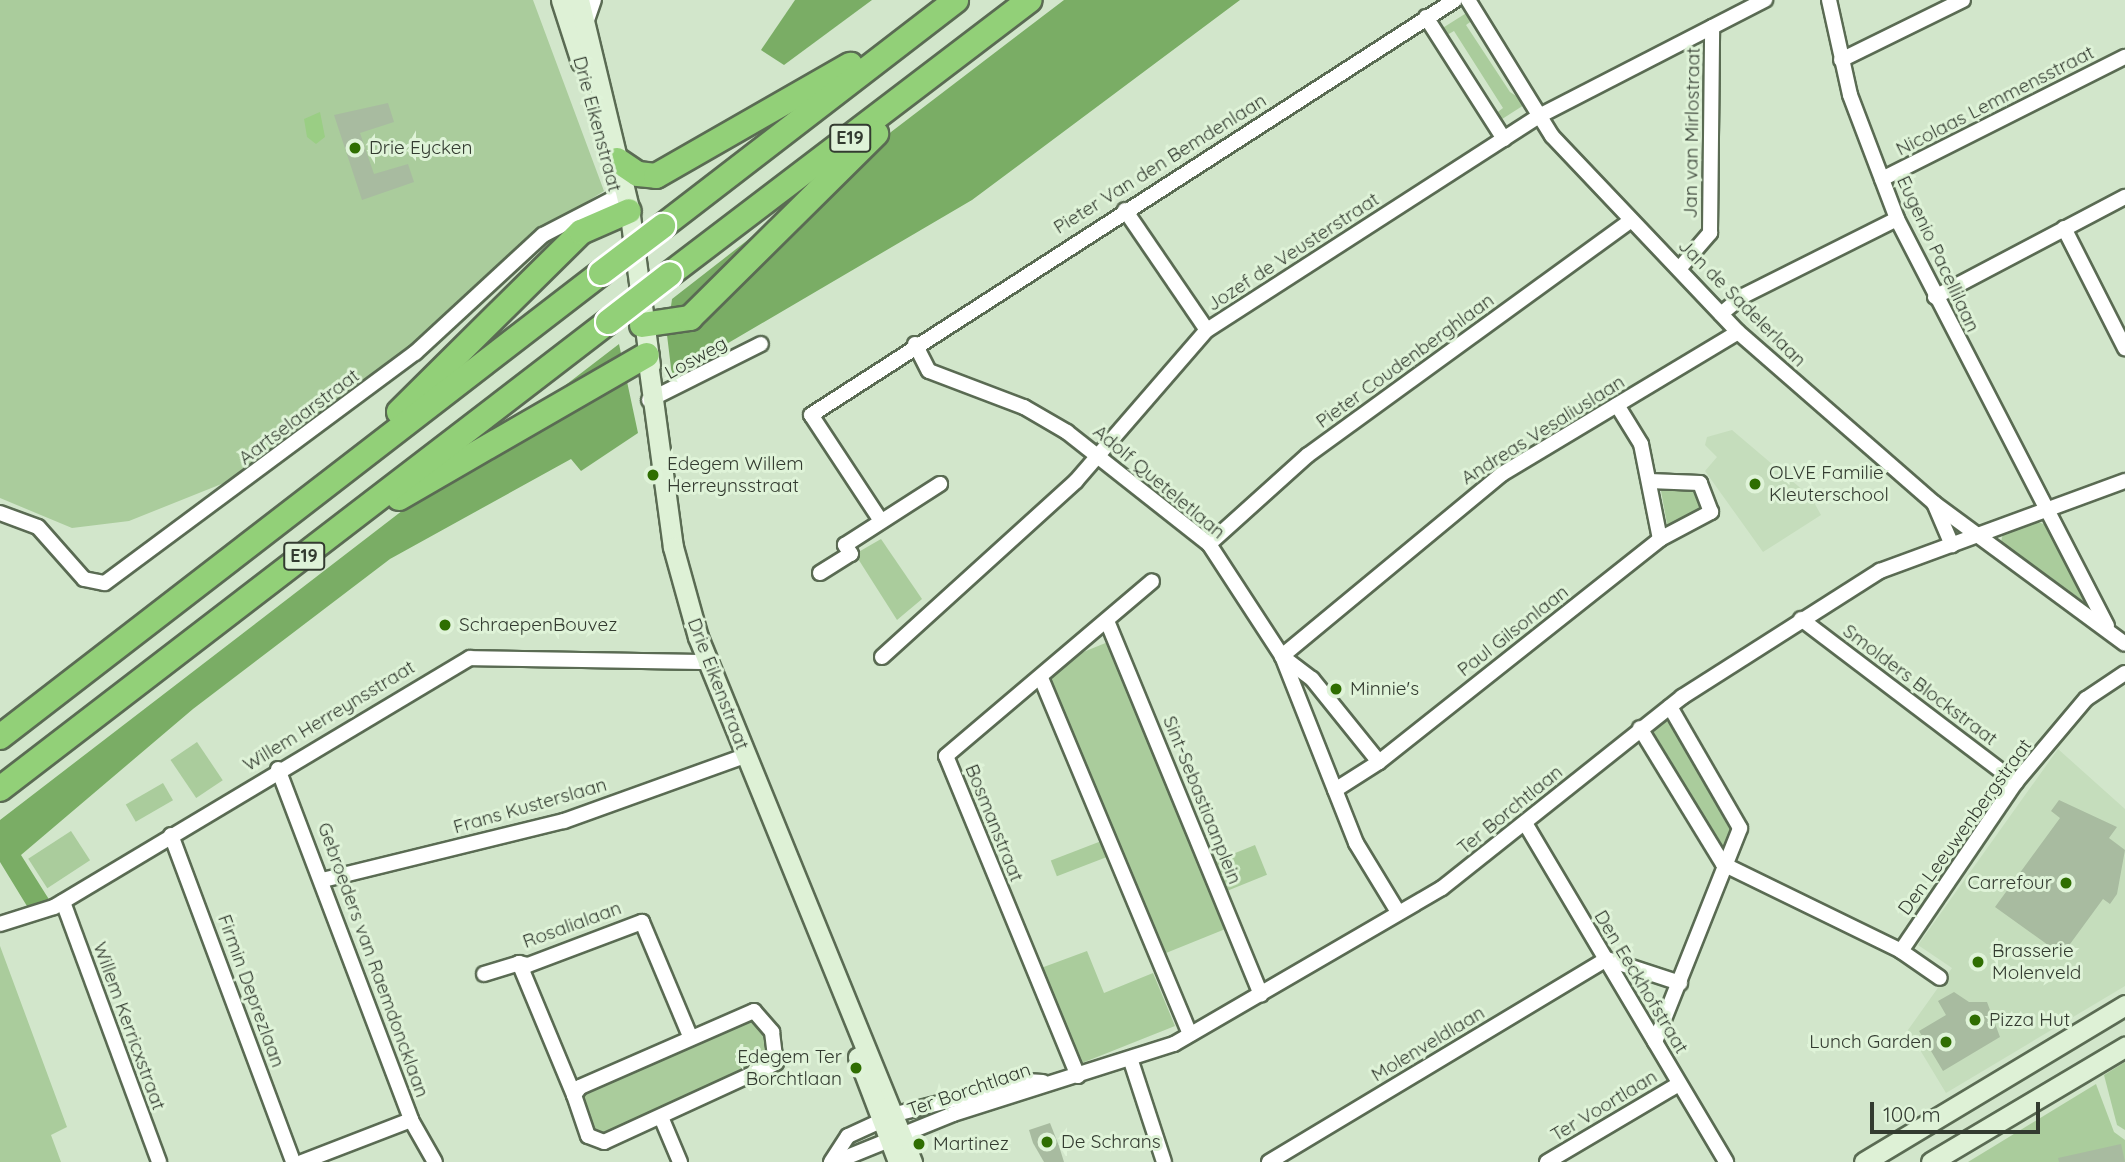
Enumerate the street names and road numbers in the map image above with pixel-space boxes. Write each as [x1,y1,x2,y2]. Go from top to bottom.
street label: Nicolaas Lemmensstraat [1892,41,2098,161]
street label: Jan van Mirlostraat [1679,47,1705,219]
street label: Drie Eikenstraat [568,54,626,194]
street label: Pieter Van den Bemdenlaan [1049,89,1271,239]
road number: E19 [829,124,871,153]
street label: Eugenio Pacellilaan [1892,172,1984,336]
street label: Jozef de Veusterstraat [1203,188,1383,316]
street label: Jan de Sadelerlaan [1673,234,1811,372]
street label: Pieter Coudenberghlaan [1312,289,1498,433]
street label: Losweg [661,332,731,384]
street label: Aartselaarstraat [234,364,364,470]
street label: Andreas Vesaliuslaan [1457,370,1629,490]
street label: Adolf Queteletlaan [1088,420,1230,544]
road number: E19 [283,542,325,570]
street label: Paul Gilsonlaan [1453,581,1573,681]
street label: Drie Eikenstraat [682,615,754,753]
street label: Smolders Blockstraat [1838,620,2002,750]
street label: Willem Herreynsstraat [239,656,419,776]
street label: Sint-Sebastiaanplein [1158,713,1246,887]
street label: Den Leeuwenbergstraat [1893,734,2037,920]
street label: Bosmanstraat [960,761,1028,885]
street label: Ter Borchtlaan [1453,761,1567,859]
street label: Frans Kusterslaan [451,773,609,839]
street label: Gebroeders van Raemdoncklaan [313,819,433,1101]
street label: Rosalialaan [520,897,624,953]
street label: Den Eeckhofstraat [1589,906,1693,1058]
street label: Firmin Deprezlaan [213,911,289,1071]
street label: Willem Kerricxstraat [88,939,170,1113]
street label: Molenveldlaan [1367,1001,1489,1087]
street label: Ter Borchtlaan [904,1058,1034,1122]
street label: Ter Voortlaan [1547,1065,1661,1147]

